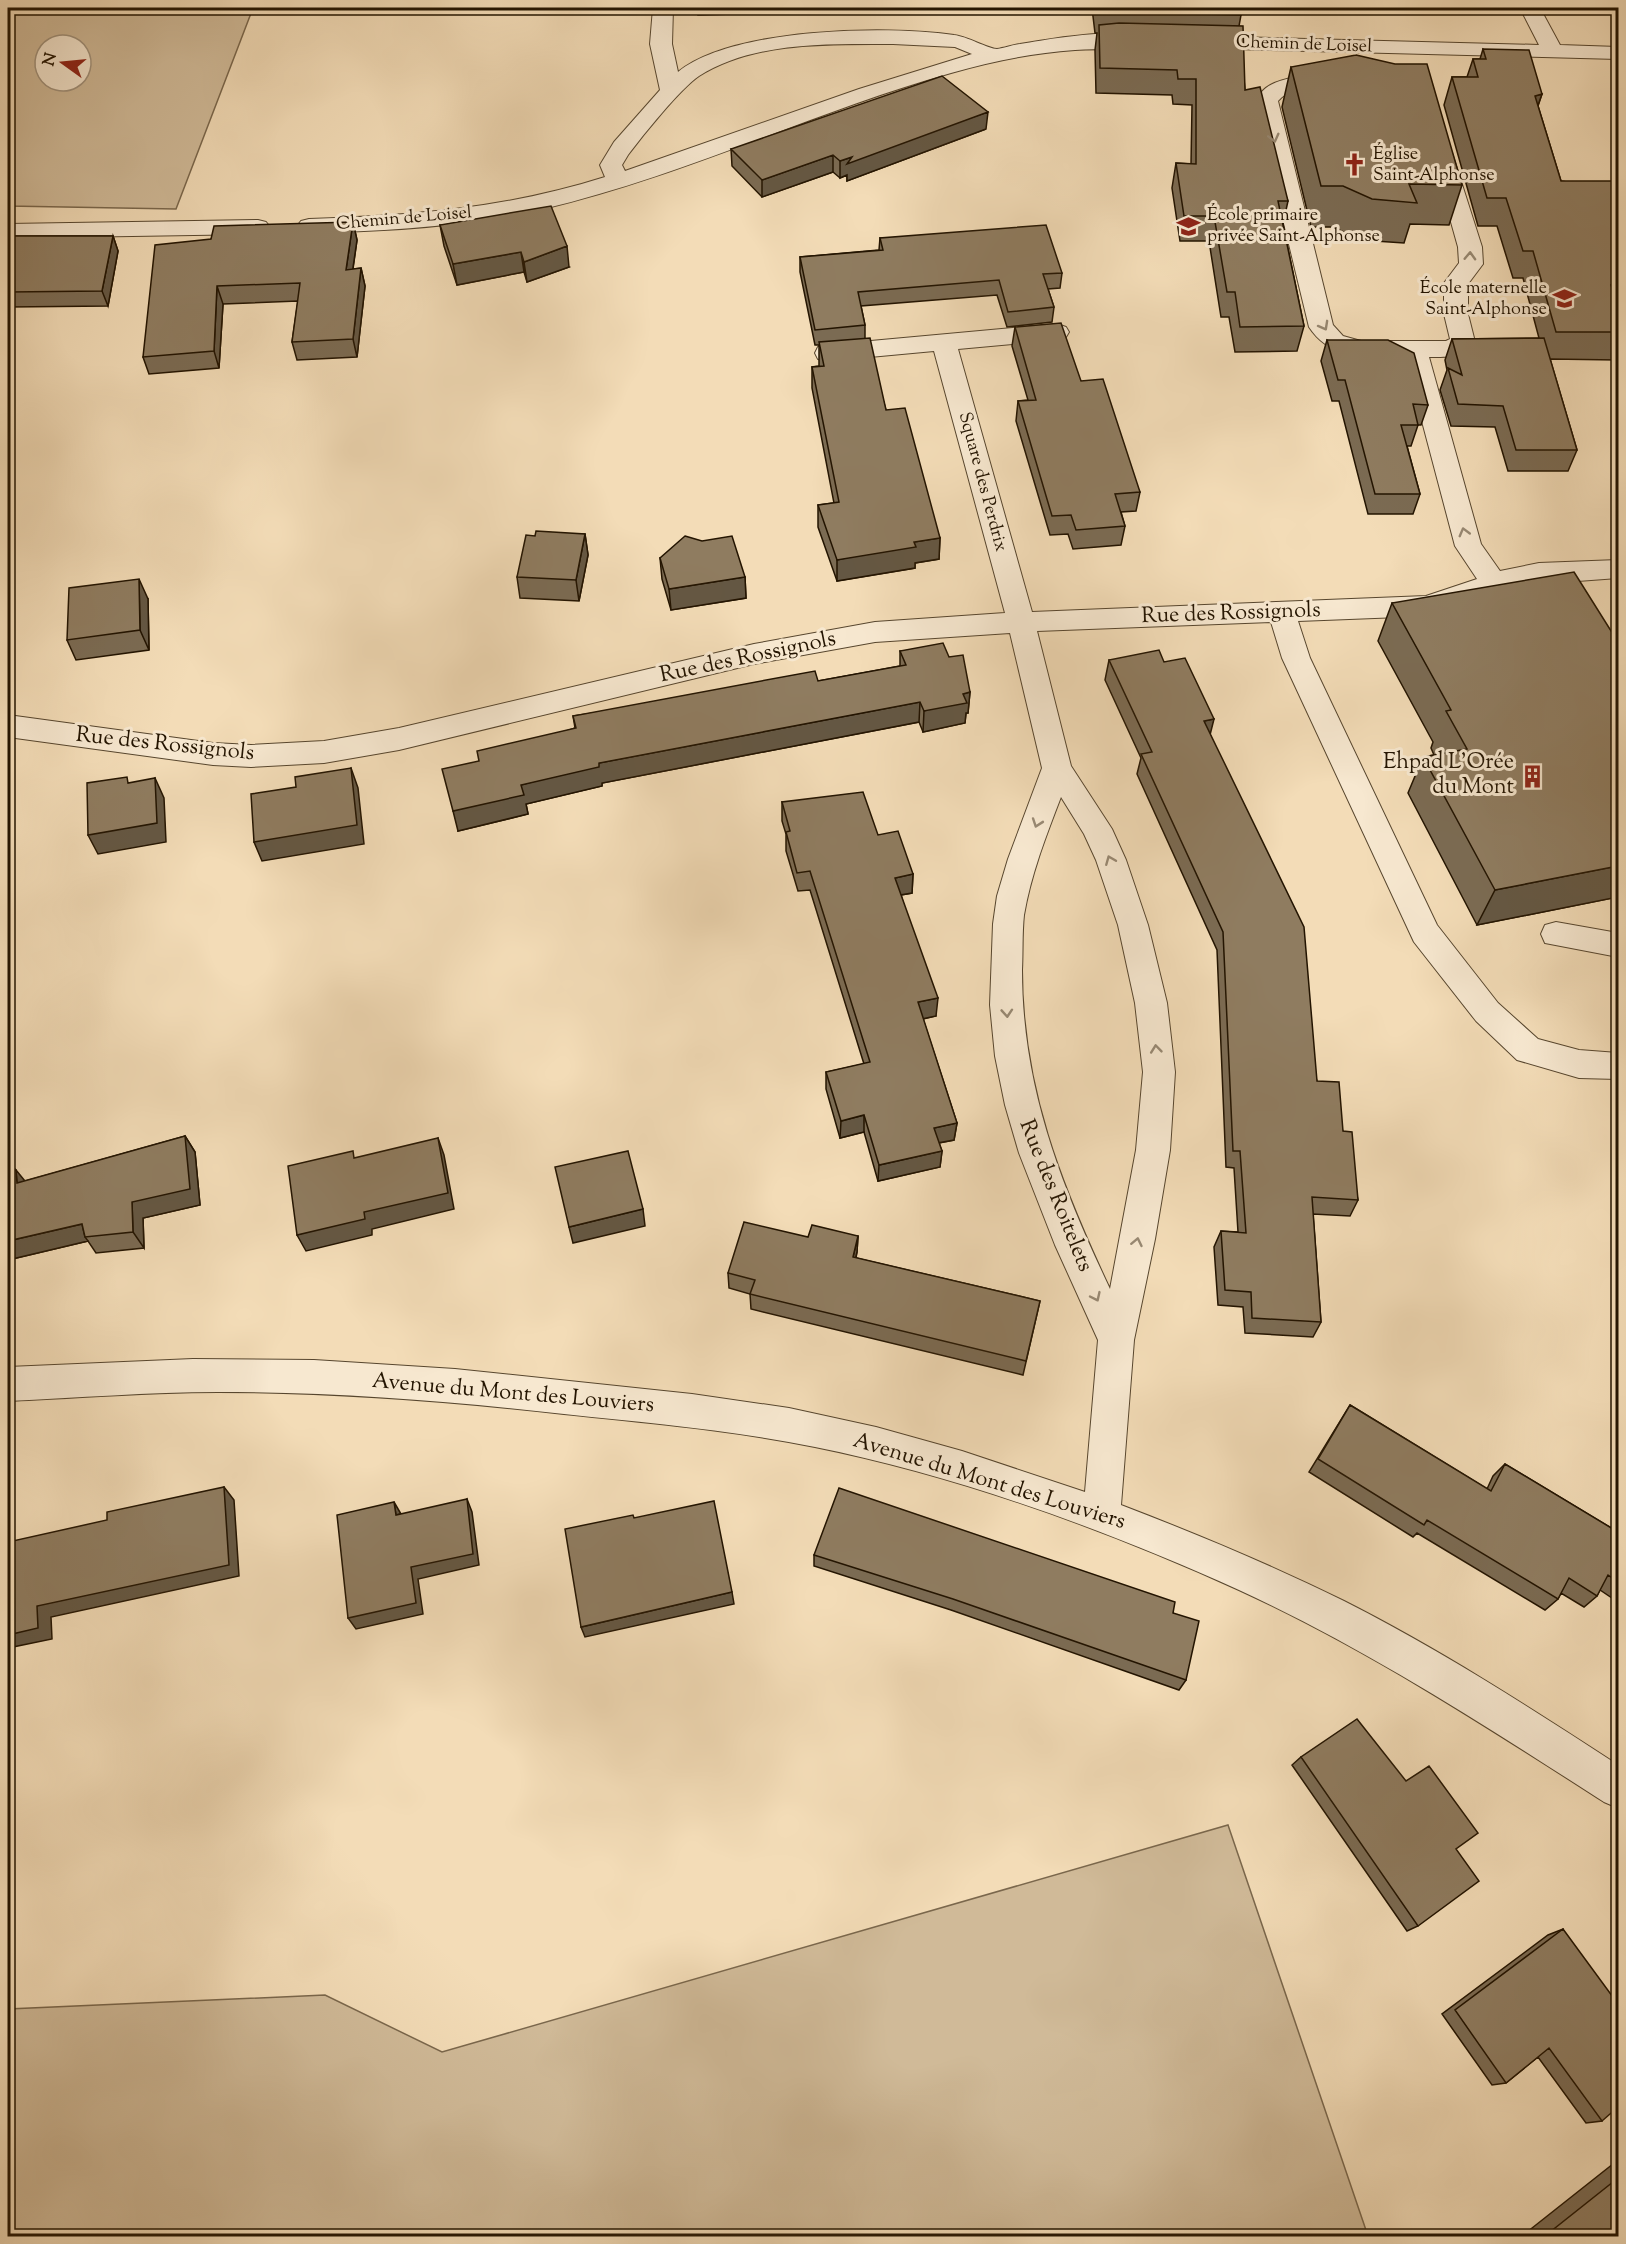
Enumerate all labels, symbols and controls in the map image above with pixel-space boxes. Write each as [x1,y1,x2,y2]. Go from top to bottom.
street label: Chemin de Loisel [1235,30,1373,60]
north arrow [33,33,93,93]
text: N [38,50,64,69]
one-way arrow [1267,133,1280,143]
place label: Église Saint-Alphonse [1373,142,1495,189]
church icon: Église Saint-Alphonse [1342,152,1368,178]
street label: Chemin de Loisel [335,200,473,238]
place label: École primaire privée Saint-Alphonse [1207,203,1380,250]
school or university icon: École primaire privée Saint-Alphonse [1176,213,1202,239]
one-way arrow [1463,251,1476,260]
place label: École maternelle Saint-Alphonse [1420,276,1547,323]
school or university icon: École maternelle Saint-Alphonse [1552,286,1578,312]
one-way arrow [1317,320,1328,330]
street label: Square des Perdrix [951,409,1013,555]
one-way arrow [1459,528,1471,538]
street label: Rue des Rossignols [1141,595,1321,633]
street label: Rue des Rossignols [657,624,839,692]
street label: Rue des Rossignols [74,720,256,770]
place label: Ehpad L'Orée du Mont [1383,747,1514,804]
building icon: Ehpad L'Orée du Mont [1519,763,1545,789]
one-way arrow [1032,817,1045,828]
one-way arrow [1105,855,1118,866]
one-way arrow [1000,1009,1013,1018]
one-way arrow [1150,1044,1163,1053]
street label: Rue des Roitelets [1010,1115,1100,1277]
one-way arrow [1130,1237,1143,1247]
one-way arrow [1088,1291,1100,1302]
street label: Avenue du Mont des Louviers [371,1366,655,1422]
street label: Avenue du Mont des Louviers [849,1425,1129,1539]

